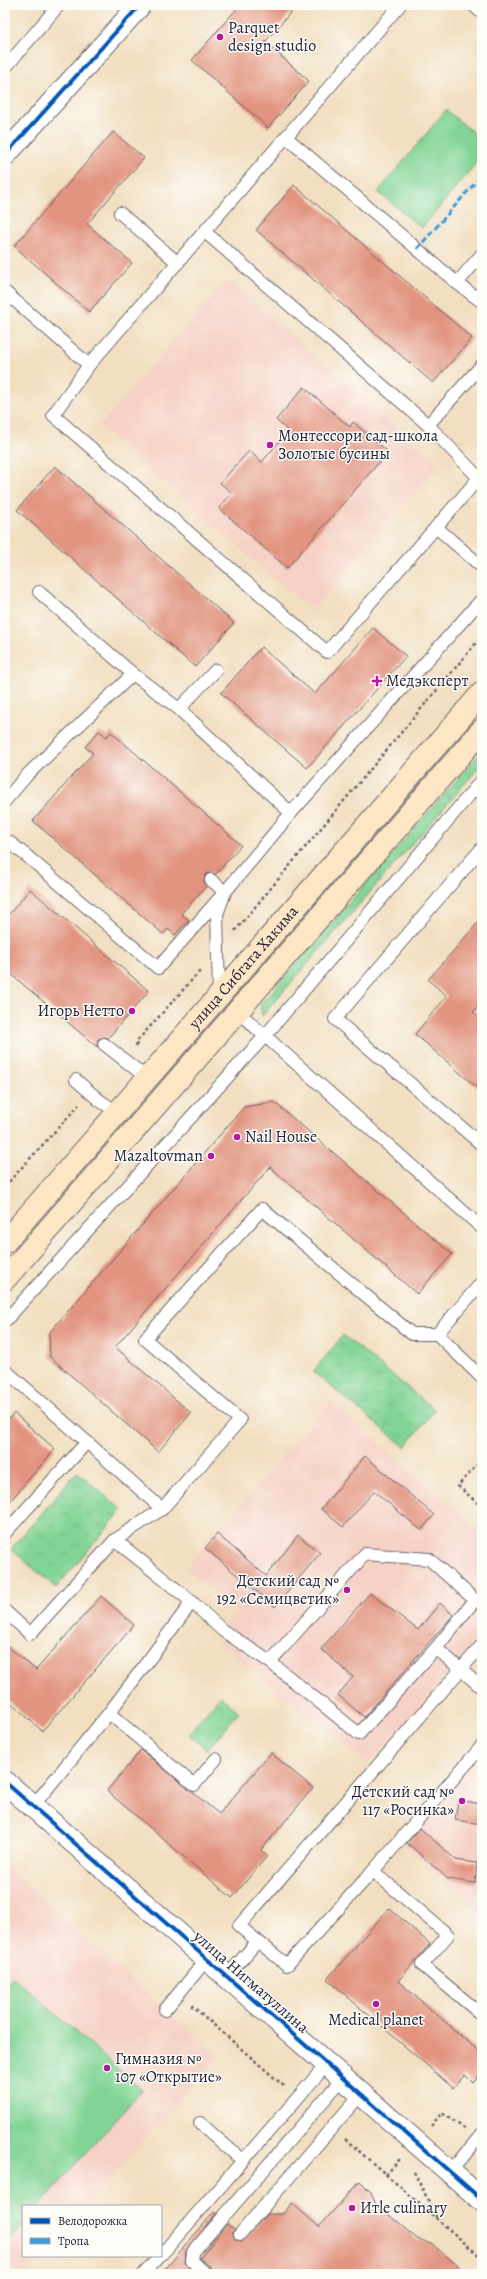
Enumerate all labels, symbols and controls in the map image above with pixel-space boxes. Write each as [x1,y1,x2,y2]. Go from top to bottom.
place label: Parquet design studio [228,17,316,57]
marker: Parquet design studio [215,32,225,42]
place label: Монтессори сад-школа Золотые бусины [278,425,439,465]
marker: Монтессори сад-школа Золотые бусины [265,440,275,450]
place label: Медэксперт [386,670,469,692]
marker: Медэксперт [371,675,383,687]
street label: улица Сибгата Хакима [183,900,304,1034]
place label: Игорь Нетто [37,1000,124,1022]
marker: Игорь Нетто [127,1006,137,1016]
place label: Nail House [245,1126,317,1148]
marker: Nail House [232,1132,242,1142]
place label: Mazaltovman [114,1145,203,1167]
marker: Mazaltovman [206,1151,216,1161]
place label: Детский сад № 192 «Семицветик» [216,1570,339,1610]
marker: Детский сад № 192 «Семицветик» [342,1585,352,1595]
place label: Детский сад № 117 «Росинка» [352,1781,454,1821]
marker: Детский сад № 117 «Росинка» [457,1796,467,1806]
street label: улица Нигматуллина [188,1925,314,2039]
marker: Medical planet [371,1999,381,2009]
place label: Medical planet [328,2009,424,2031]
place label: Гимназия № 107 «Открытие» [115,2048,222,2088]
marker: Гимназия № 107 «Открытие» [102,2063,112,2073]
place label: Итle culinary [360,2197,448,2219]
marker: Итle culinary [347,2203,357,2213]
legend [22,2205,162,2257]
text: Велодорожка [58,2213,128,2229]
text: Тропа [58,2233,89,2249]

